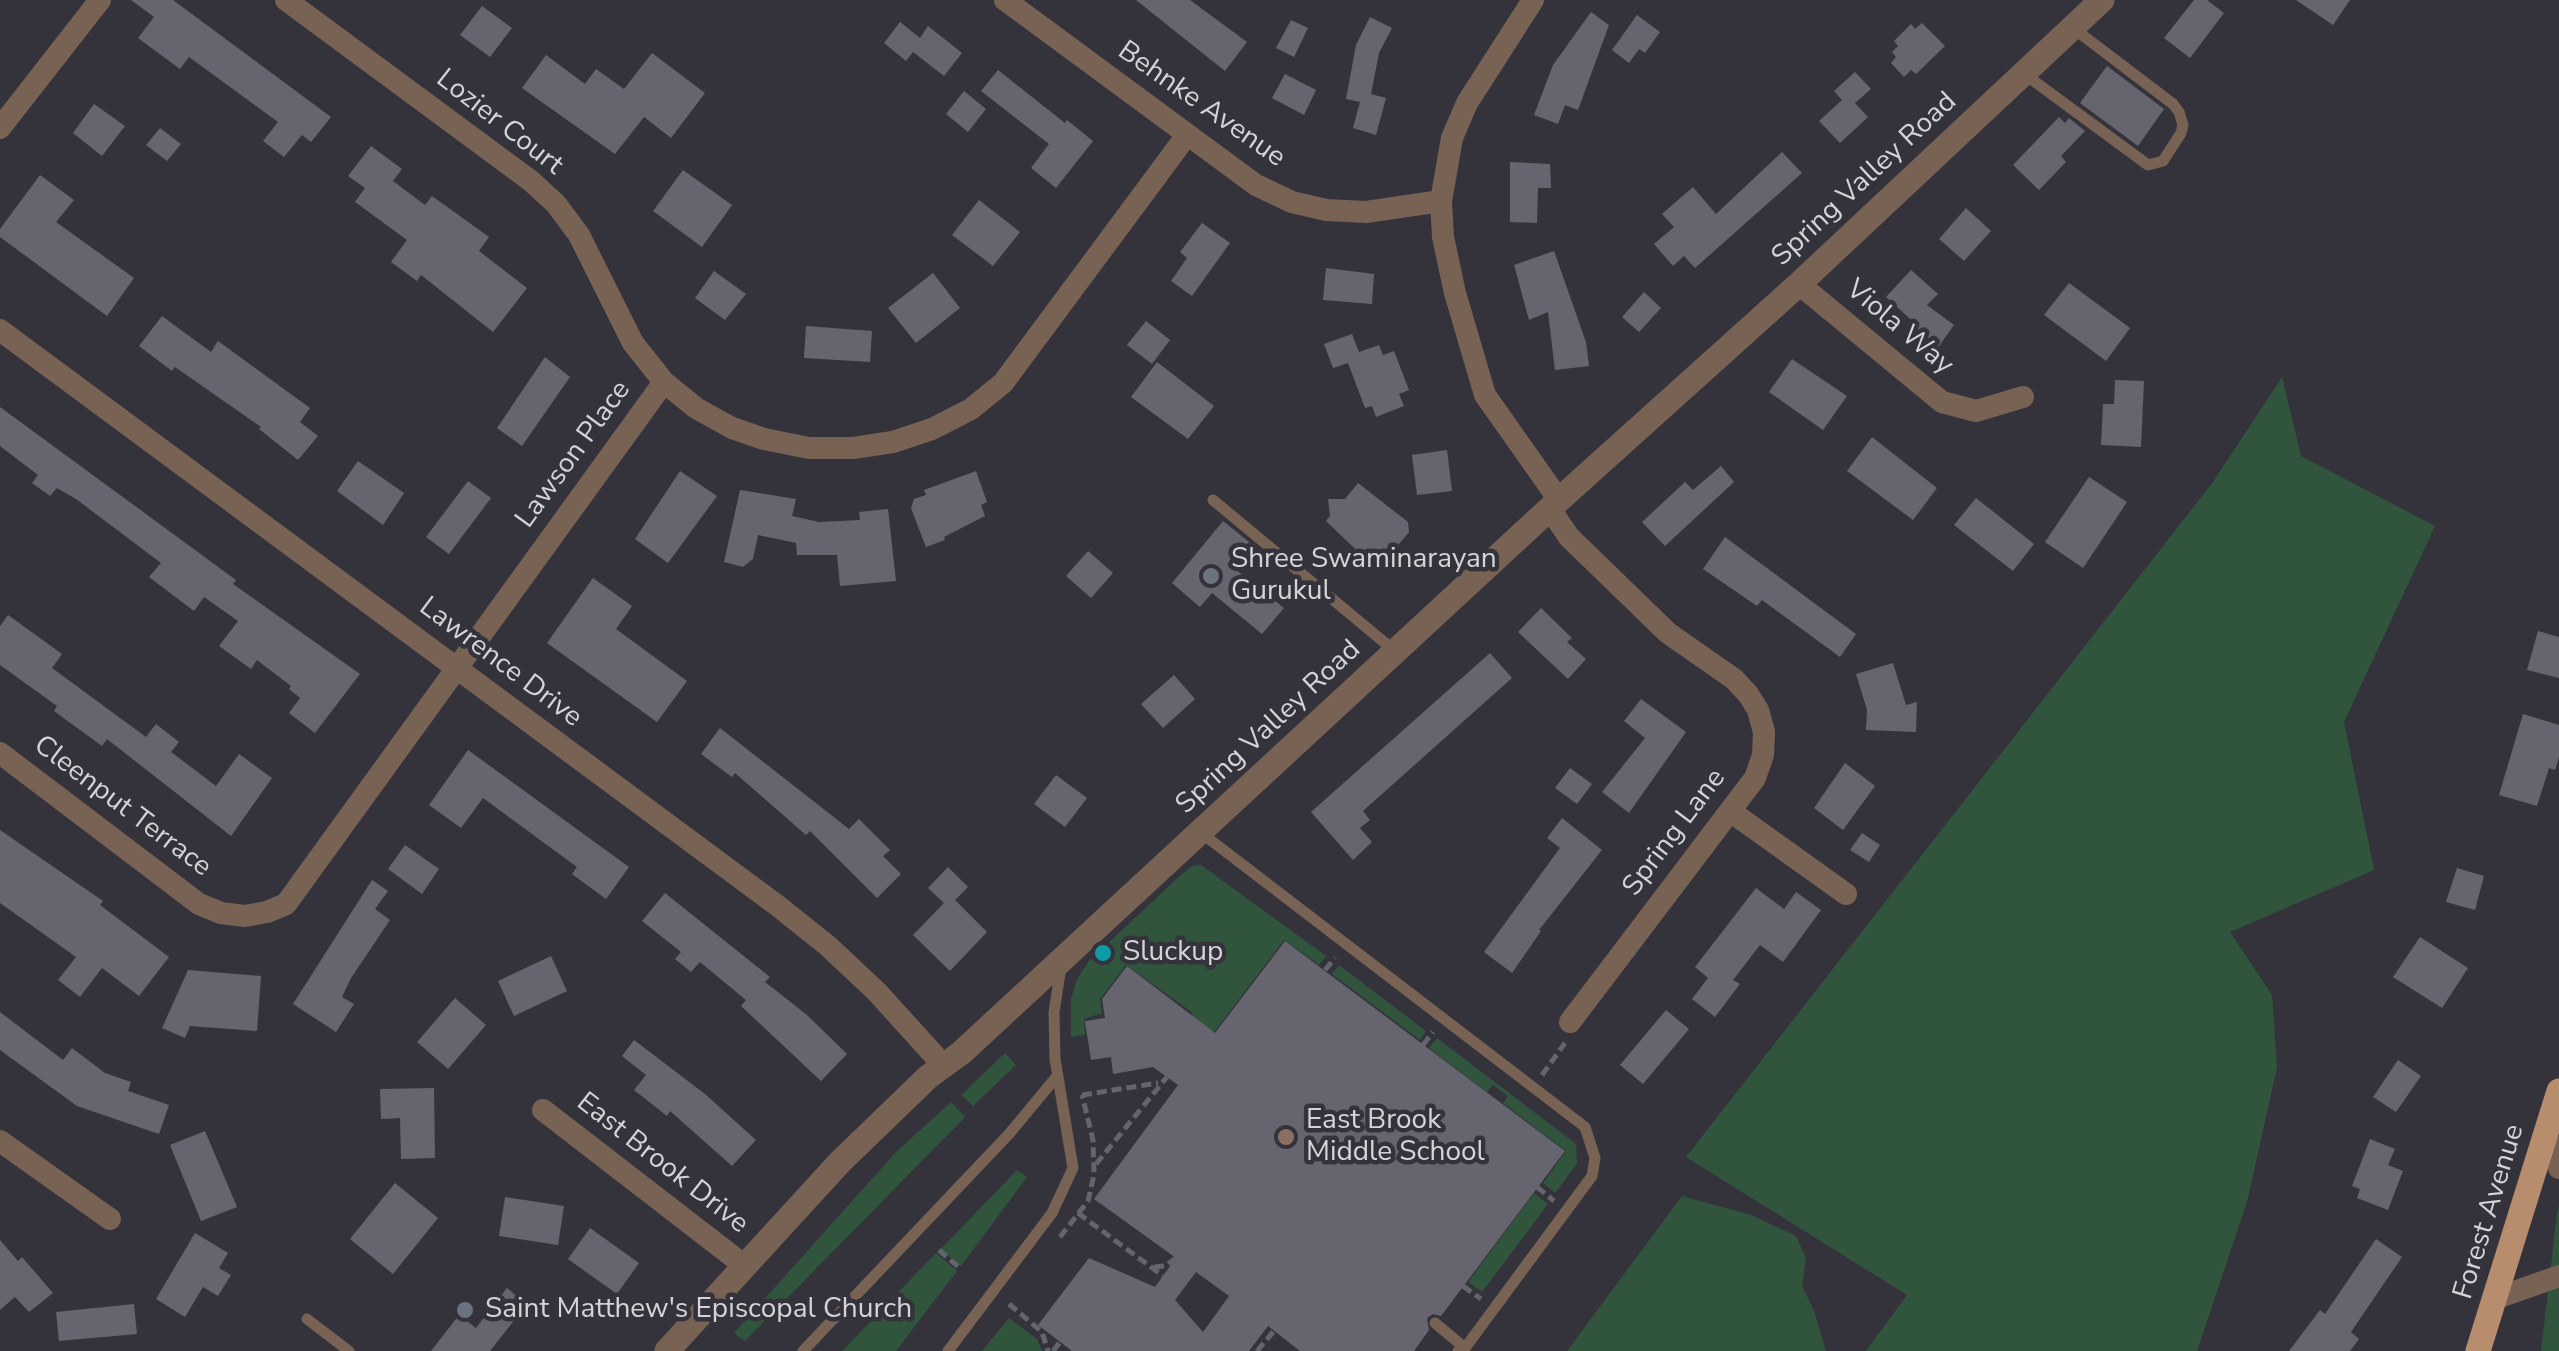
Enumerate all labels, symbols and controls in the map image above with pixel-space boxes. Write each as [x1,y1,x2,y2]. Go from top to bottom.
street label: Behnke Avenue [1111,35,1291,175]
street label: Lozier Court [429,63,569,183]
street label: Spring Valley Road [1766,86,1964,274]
street label: Viola Way [1838,273,1960,383]
street label: Lawson Place [509,375,639,535]
place label: Shree Swaminarayan Gurukul [1231,543,1497,609]
marker: Shree Swaminarayan Gurukul [1200,565,1222,587]
street label: Lawrence Drive [412,591,588,735]
street label: Spring Valley Road [1170,634,1368,822]
street label: Cleenput Terrace [27,729,217,885]
street label: Spring Lane [1616,763,1734,903]
place label: Sluckup [1123,936,1223,970]
marker: Sluckup [1092,942,1114,964]
street label: East Brook Drive [569,1086,755,1242]
place label: East Brook Middle School [1306,1104,1485,1170]
street label: Forest Avenue [2448,1121,2532,1303]
marker: East Brook Middle School [1275,1126,1297,1148]
place label: Saint Matthew's Episcopal Church [485,1293,912,1327]
marker: Saint Matthew's Episcopal Church [454,1299,476,1321]

